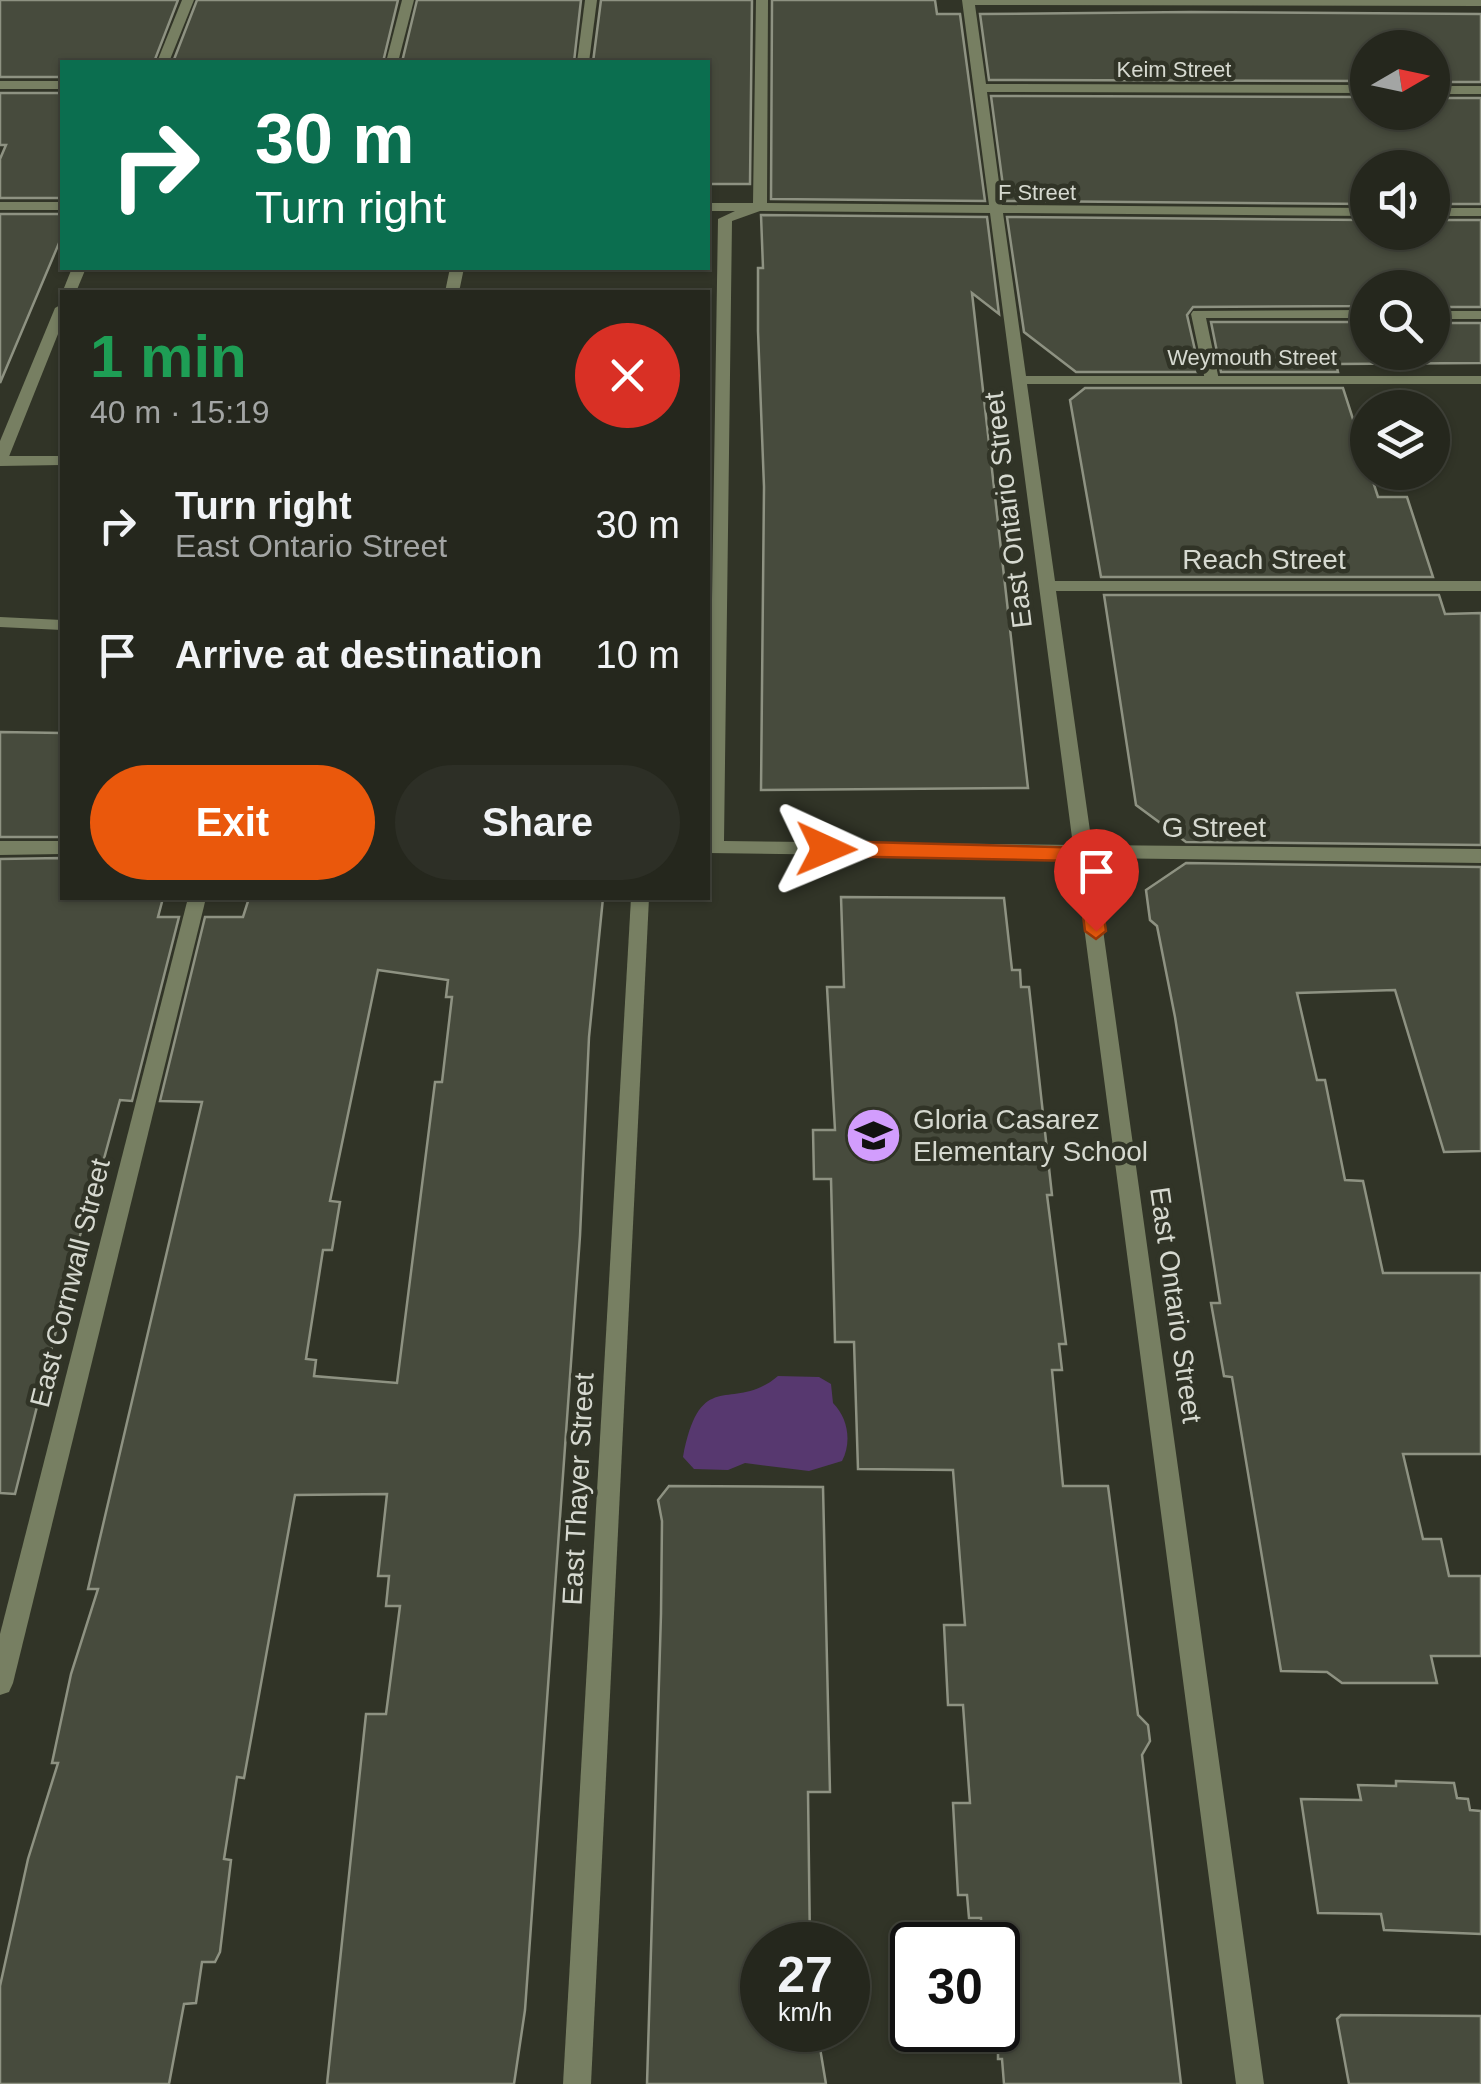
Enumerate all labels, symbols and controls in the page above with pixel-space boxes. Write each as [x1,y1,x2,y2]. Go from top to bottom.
north arrow [1350,30,1450,130]
map controls [1350,30,1450,490]
street label: Keim Street [1117,57,1231,82]
icon: right [90,100,220,230]
text: 30 m [255,100,415,178]
button: sound [1350,150,1450,250]
street label: F Street [998,180,1076,205]
text: Turn right [255,182,446,233]
button: search [1350,270,1450,370]
text: 1 min [90,323,247,390]
button: close [575,323,680,428]
street label: Weymouth Street [1167,345,1337,370]
street label: East Ontario Street [978,390,1038,630]
button: layers [1350,390,1450,490]
text: 40 m · 15:19 [90,394,270,430]
text: Turn right [175,485,352,527]
icon: right [90,498,145,553]
text: 30 m [596,504,680,546]
text: East Ontario Street [175,528,447,564]
street label: Reach Street [1182,544,1346,575]
icon: arrive [90,628,145,683]
text: Arrive at destination [175,634,542,676]
text: 10 m [596,634,680,676]
button: Exit [90,765,375,880]
button: Share [395,765,680,880]
position arrow [774,797,878,901]
street label: G Street [1162,812,1266,843]
pin [1054,829,1139,932]
icon: arrive [1069,844,1124,899]
place label: Gloria Casarez Elementary School [913,1104,1148,1167]
school or university icon: Gloria Casarez Elementary School [844,1105,904,1165]
street label: East Cornwall Street [24,1155,116,1411]
street label: East Ontario Street [1144,1185,1208,1425]
street label: East Thayer Street [556,1372,600,1606]
speed limit sign: 30 [890,1922,1020,2052]
text: 27 [777,1947,833,2003]
text: km/h [778,1998,832,2026]

